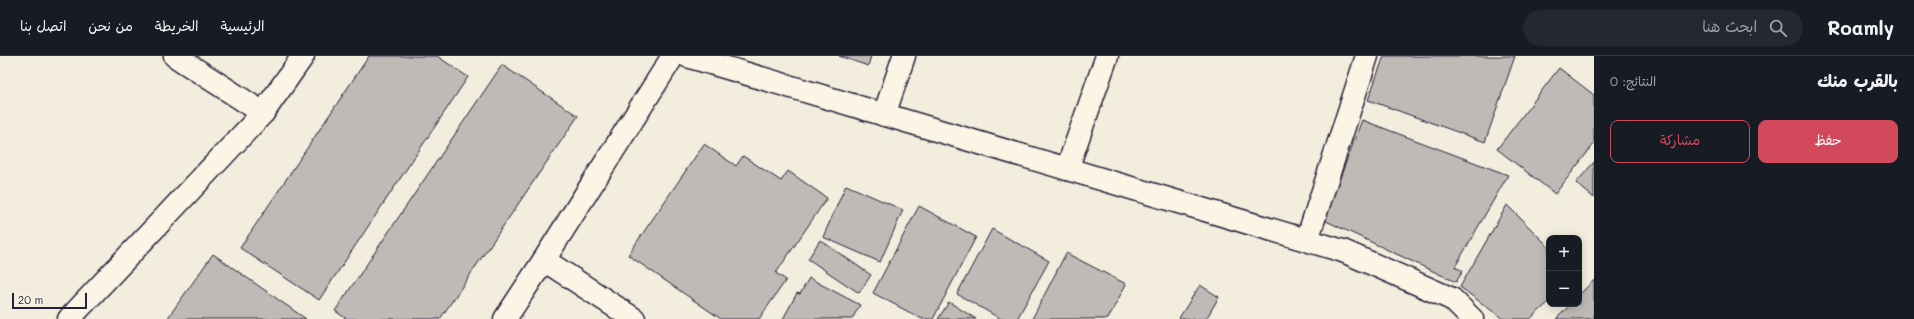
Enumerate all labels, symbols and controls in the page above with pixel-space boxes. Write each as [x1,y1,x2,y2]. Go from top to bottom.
search box [1523,10,1803,46]
text: Roamly [1827,15,1894,40]
text: اتصل بنا [20,16,66,35]
text: من نحن [88,16,133,35]
text: الخريطة [155,16,199,35]
text: الرئيسية [221,16,264,35]
text: ابحث هنا [1702,16,1757,36]
icon: search [1767,17,1789,39]
text: بالقرب منك [1817,69,1898,91]
text: النتائج: 0 [1610,72,1656,89]
button: مشاركة [1610,120,1750,163]
button: حفظ [1758,120,1898,163]
map controls [1546,235,1582,307]
button: + [1546,235,1582,271]
button: − [1546,271,1582,307]
scale bar [12,291,87,310]
text: 20 m [18,292,43,307]

